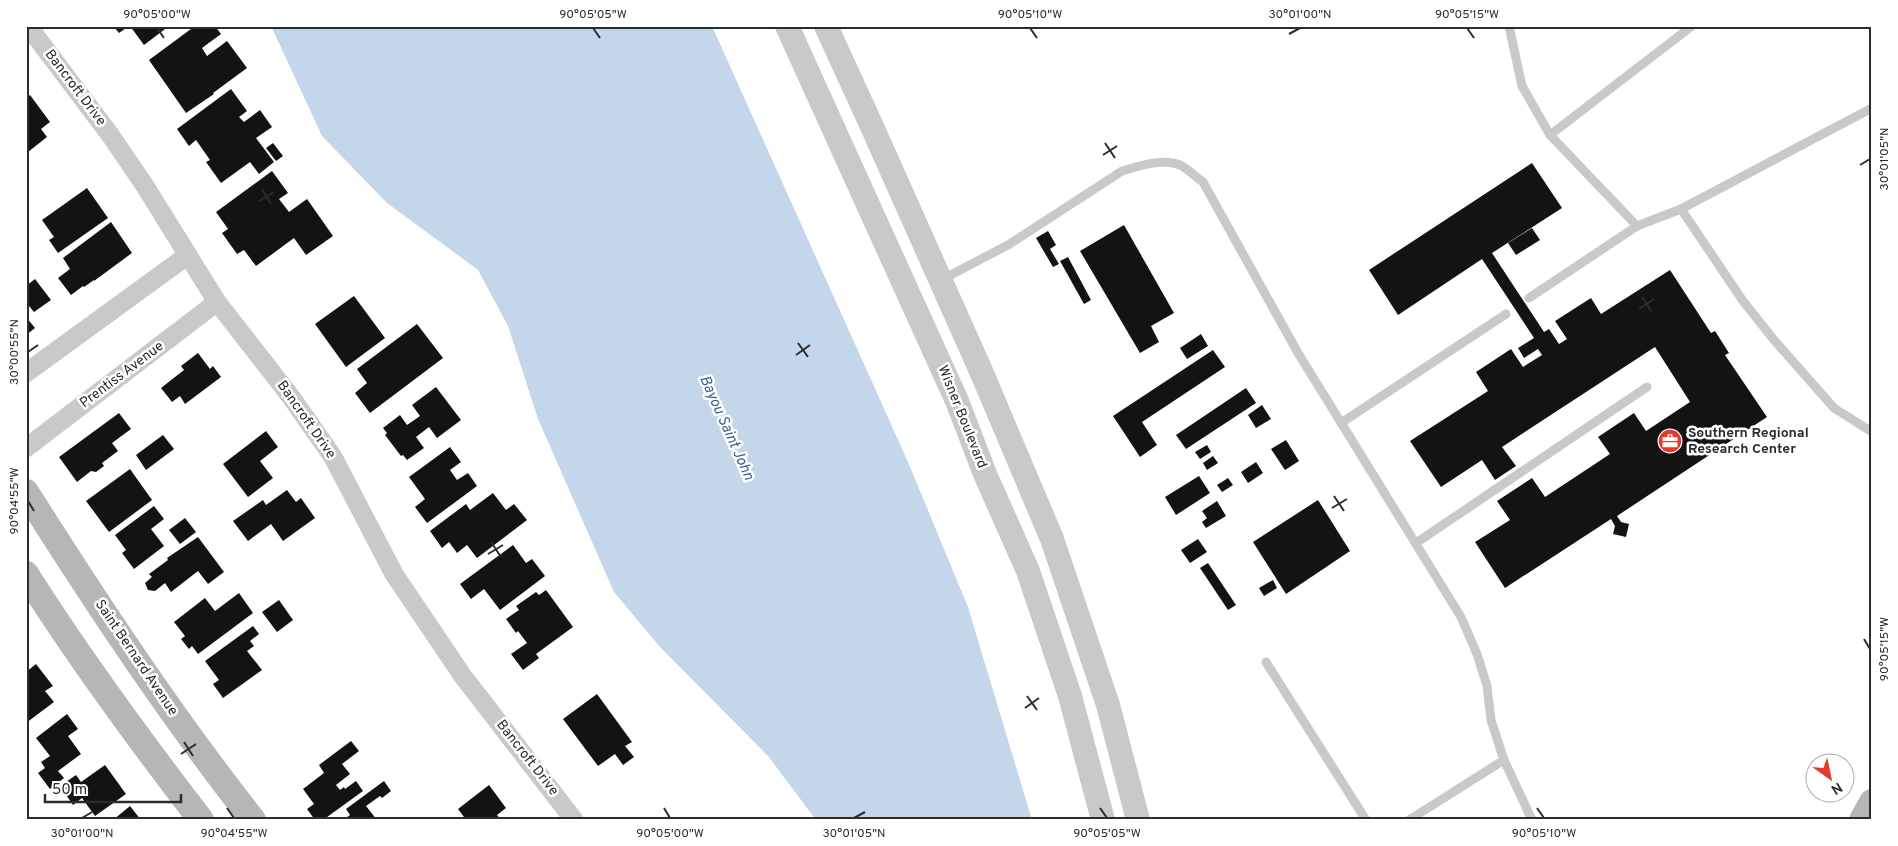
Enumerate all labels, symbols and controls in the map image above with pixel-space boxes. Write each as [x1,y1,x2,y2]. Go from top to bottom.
text: 90°05'00"W [123,7,191,23]
text: 90°05'05"W [559,7,627,23]
text: 90°05'10"W [998,7,1062,23]
text: 30°01'00"N [1268,7,1332,23]
text: 90°05'15"W [1435,7,1499,23]
street label: Bancroft Drive [41,46,109,130]
text: 30°01'05"N [1877,128,1893,190]
text: 30°00'55"N [7,319,23,385]
street label: Prentiss Avenue [77,338,167,412]
street label: Wisner Boulevard [934,363,990,471]
water label: Bayou Saint John [694,373,758,483]
street label: Bancroft Drive [273,378,339,462]
place label: Southern Regional Research Center [1688,425,1809,458]
office icon: Southern Regional Research Center [1657,428,1683,454]
text: 90°04'55"W [7,467,23,535]
street label: Saint Bernard Avenue [91,597,181,719]
text: 90°05'15"W [1877,617,1893,681]
street label: Bancroft Drive [492,717,562,799]
north arrow [1806,754,1856,804]
scale bar [45,771,181,803]
text: N [1827,778,1845,798]
text: 50 m [52,781,87,800]
text: 30°01'00"N [50,826,114,842]
text: 90°04'55"W [200,826,268,842]
text: 90°05'00"W [636,826,704,842]
text: 30°01'05"N [823,826,885,842]
text: 90°05'05"W [1073,826,1141,842]
text: 90°05'10"W [1512,826,1576,842]

